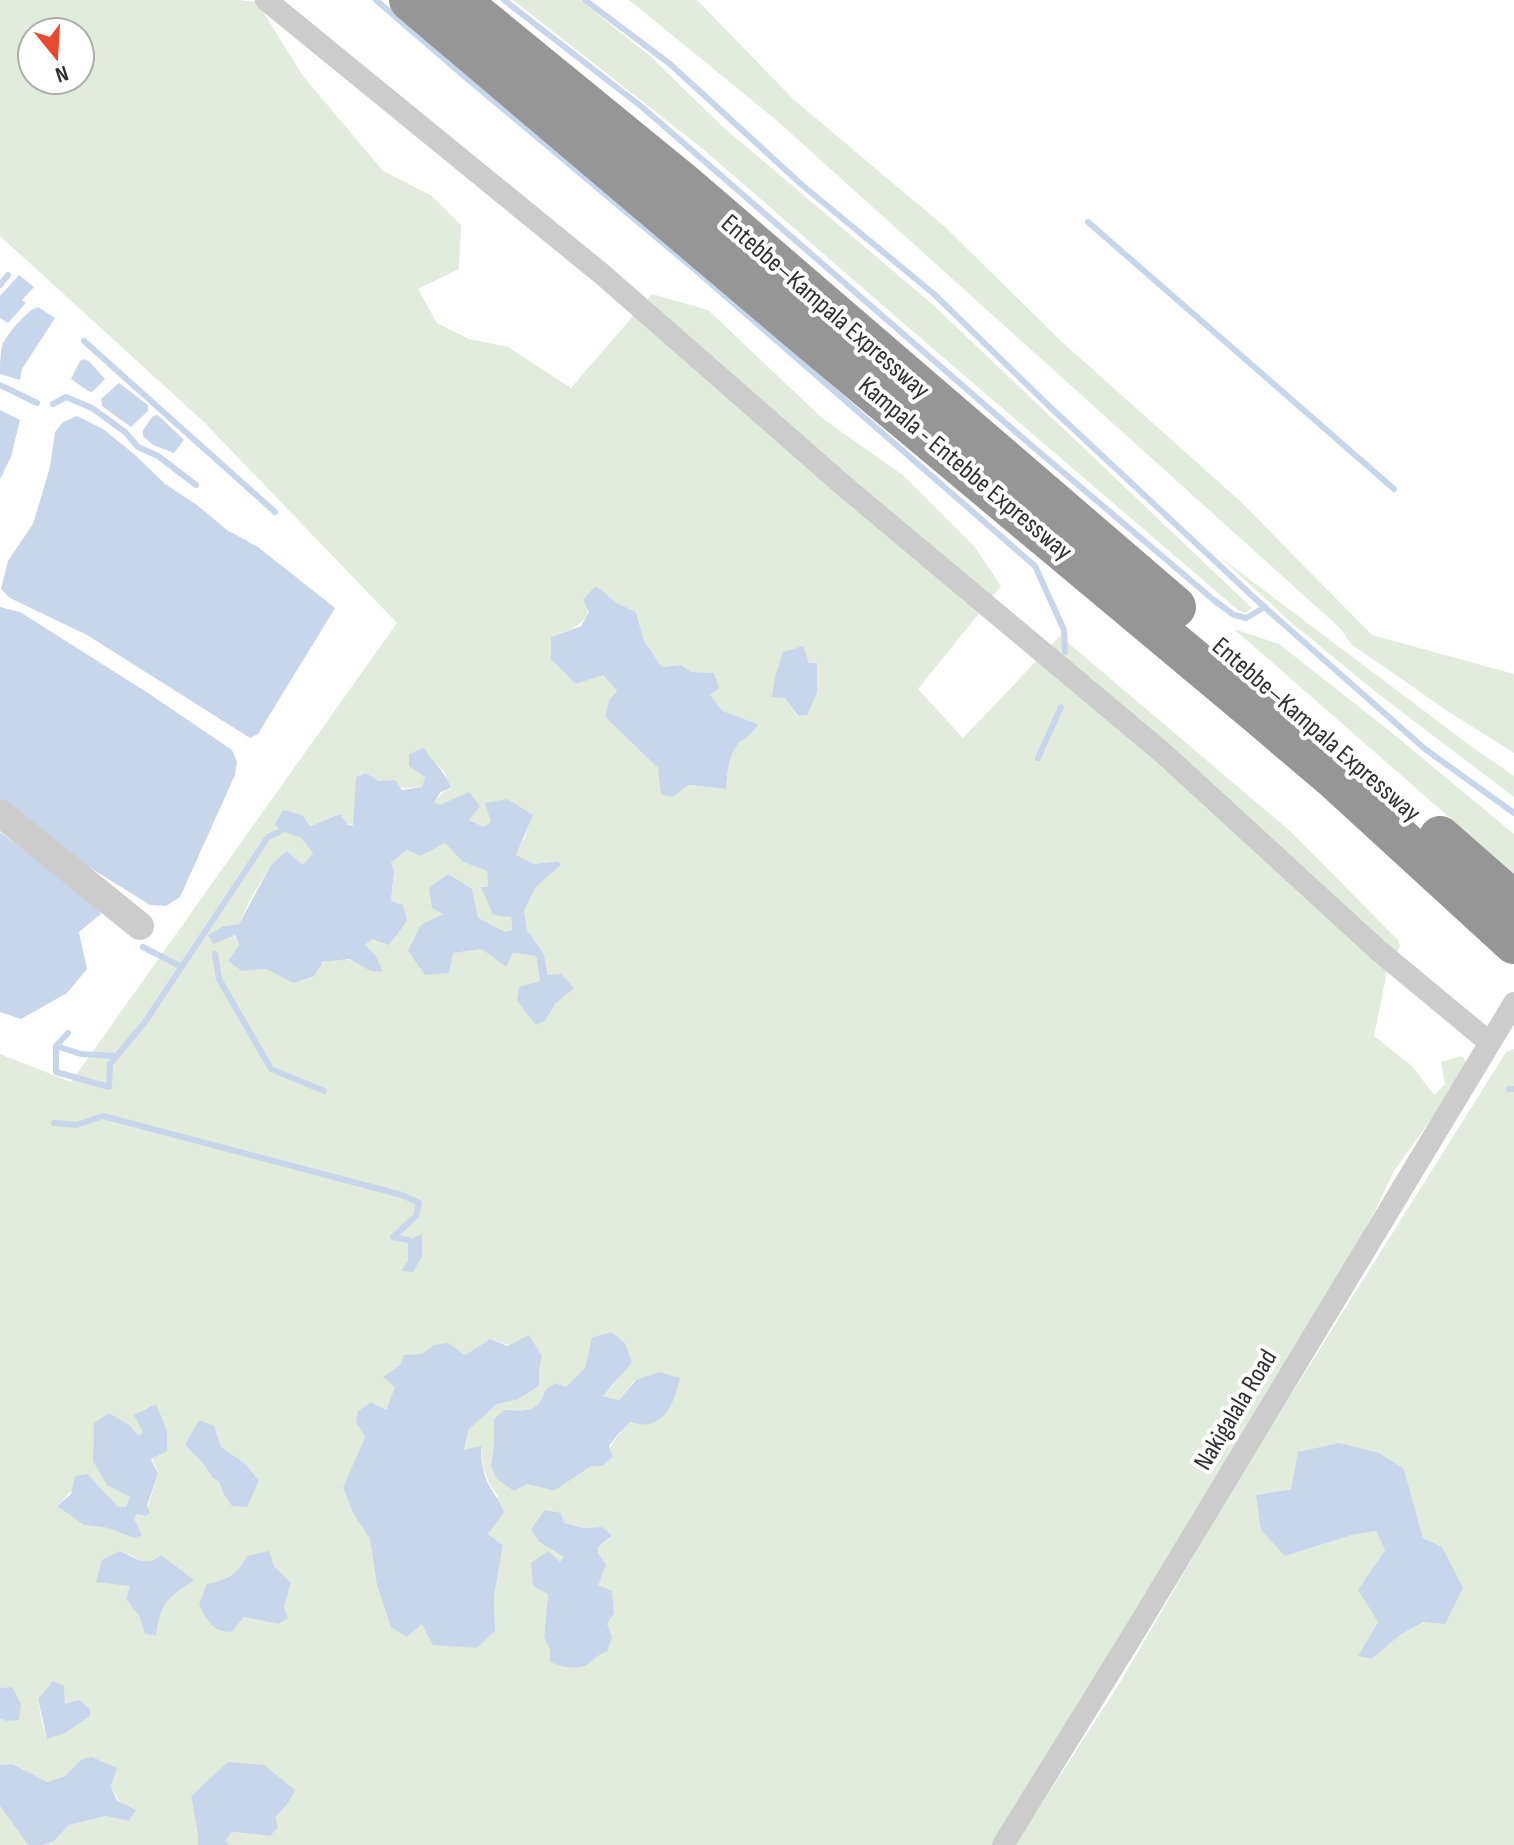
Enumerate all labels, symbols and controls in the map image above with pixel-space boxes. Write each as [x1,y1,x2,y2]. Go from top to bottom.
north arrow [16,16,96,96]
text: N [52,59,71,88]
street label: Entebbe–Kampala Expressway [714,208,936,406]
street label: Kampala - Entebbe Expressway [852,371,1078,567]
street label: Entebbe–Kampala Expressway [1205,631,1427,829]
street label: Nakigalala Road [1188,1344,1284,1476]

